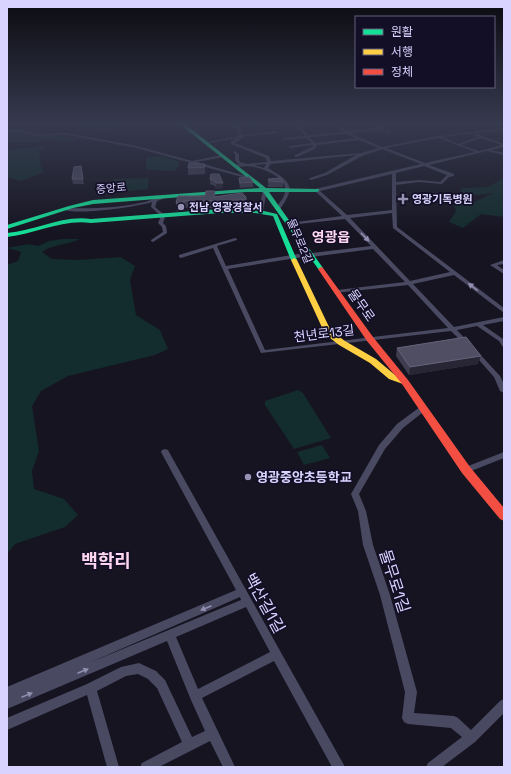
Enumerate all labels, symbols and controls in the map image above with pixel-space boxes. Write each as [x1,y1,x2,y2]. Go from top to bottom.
legend [355,16,495,88]
text: 원활 [391,24,413,40]
text: 서행 [391,44,413,60]
text: 정체 [391,64,413,80]
street label: 중앙로 [95,180,127,196]
place label: 영광기독병원 [412,192,473,206]
marker: 영광기독병원 [397,193,409,205]
place label: 전남 영광경찰서 [189,200,263,214]
marker: 전남 영광경찰서 [176,202,186,212]
street label: 물무로2길 [284,217,316,265]
district label: 영광읍 [312,228,350,246]
one-way arrow [360,232,370,242]
one-way arrow [468,283,479,292]
street label: 물무로 [344,286,379,325]
street label: 천년로13길 [293,321,355,346]
place label: 영광중앙초등학교 [256,469,352,486]
marker: 영광중앙초등학교 [243,472,253,482]
street label: 물무로1길 [374,547,415,616]
district label: 백학리 [81,549,131,572]
street label: 백산길1길 [239,569,290,637]
one-way arrow [201,605,212,611]
one-way arrow [77,668,89,674]
one-way arrow [21,691,33,697]

